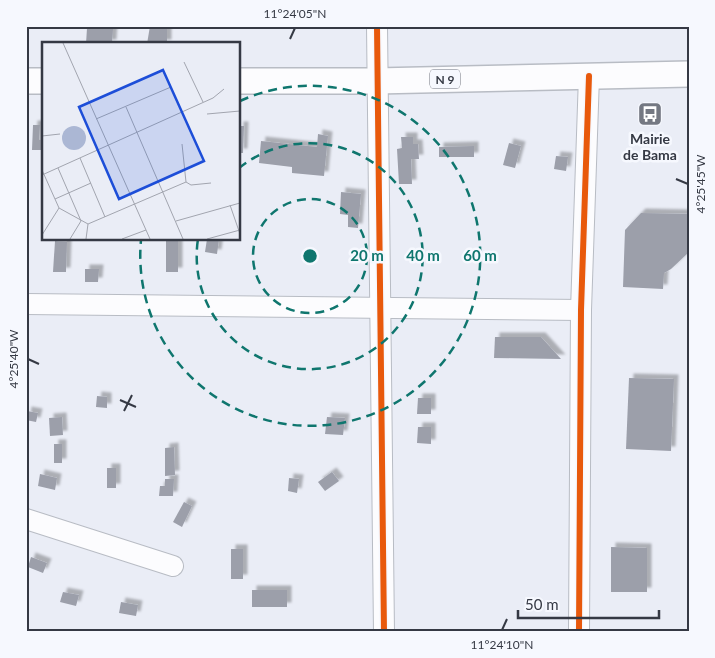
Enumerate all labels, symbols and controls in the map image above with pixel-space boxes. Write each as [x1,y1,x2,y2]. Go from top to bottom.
text: 11°24'05"N [264,6,326,21]
inset map [42,42,240,240]
road number: N 9 [430,70,460,88]
bus stop icon: Mairie de Bama [637,101,663,127]
place label: Mairie de Bama [623,130,677,163]
text: 4°25'45"W [693,154,708,214]
text: 20 m [350,246,384,264]
text: 40 m [406,246,440,264]
text: 60 m [463,246,497,264]
centre of rings [301,247,319,265]
text: 4°25'40"W [6,329,21,389]
scale bar [518,588,659,620]
text: 50 m [525,595,559,613]
text: 11°24'10"N [471,637,533,652]

